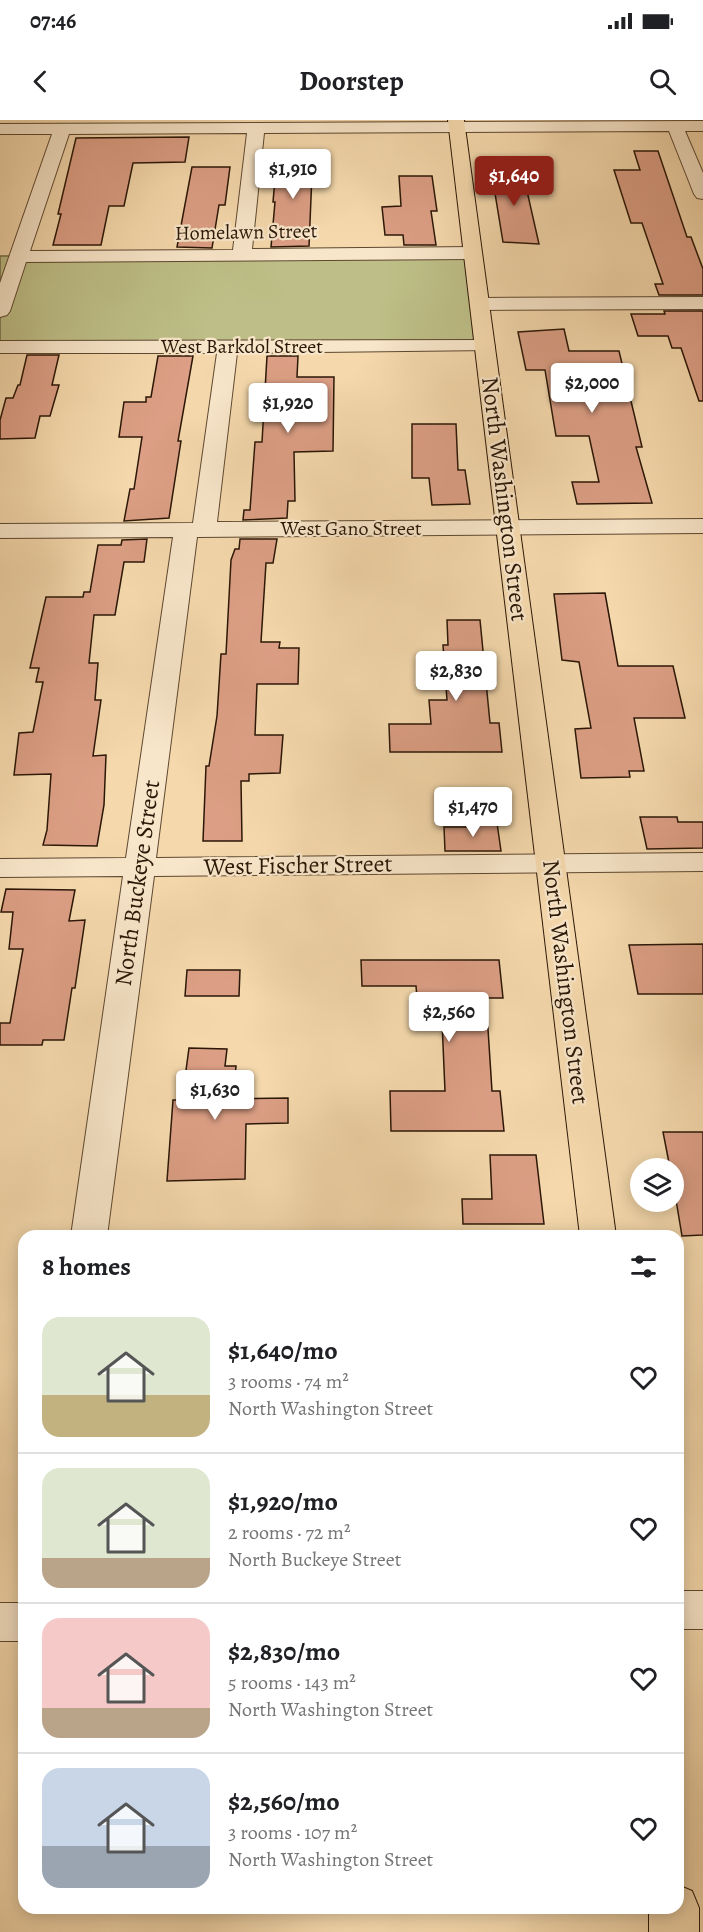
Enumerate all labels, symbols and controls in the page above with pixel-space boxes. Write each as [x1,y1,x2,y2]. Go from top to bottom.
text: 07:46 [30,6,76,36]
text: Doorstep [299,63,404,99]
icon: back [24,65,57,98]
icon: search [646,65,679,98]
pin: $1,910 [244,149,342,200]
text: $1,910 [269,155,317,182]
pin: $1,640 [465,156,563,207]
text: $1,640 [489,162,539,189]
street label: Homelawn Street [175,217,318,247]
street label: West Barkdol Street [160,333,323,360]
pin: $2,000 [543,363,641,414]
text: $2,000 [565,369,619,396]
street label: North Washington Street [474,375,536,623]
pin: $1,920 [239,383,337,434]
text: $1,920 [263,389,313,416]
street label: West Gano Street [279,515,422,542]
pin: $2,830 [407,651,505,702]
text: $2,830 [430,657,482,684]
street label: North Buckeye Street [107,778,167,988]
pin: $1,470 [424,787,522,838]
text: $1,470 [448,793,498,820]
street label: West Fischer Street [202,847,393,883]
street label: North Washington Street [535,858,597,1106]
pin: $2,560 [400,992,498,1043]
text: $2,560 [423,998,475,1025]
pin: $1,630 [166,1070,264,1121]
text: $1,630 [190,1076,240,1103]
map controls [630,1158,684,1212]
button: layers [630,1158,684,1212]
text: 8 homes [42,1249,131,1284]
icon: filters [627,1250,660,1283]
text: $1,640/mo [228,1333,338,1368]
icon: home [90,1341,162,1413]
icon: heart [627,1361,660,1394]
text: 3 rooms · 74 m² [228,1368,349,1395]
text: North Washington Street [228,1395,433,1422]
text: $1,920/mo [228,1484,338,1519]
icon: home [90,1492,162,1564]
icon: heart [627,1512,660,1545]
text: 2 rooms · 72 m² [228,1519,350,1546]
text: North Buckeye Street [228,1546,401,1573]
text: $2,830/mo [228,1634,340,1669]
icon: home [90,1642,162,1714]
icon: heart [627,1662,660,1695]
text: 5 rooms · 143 m² [228,1669,356,1696]
text: North Washington Street [228,1696,433,1723]
text: $2,560/mo [228,1784,340,1819]
icon: home [90,1792,162,1864]
icon: heart [627,1812,660,1845]
text: 3 rooms · 107 m² [228,1819,357,1846]
text: North Washington Street [228,1846,433,1873]

